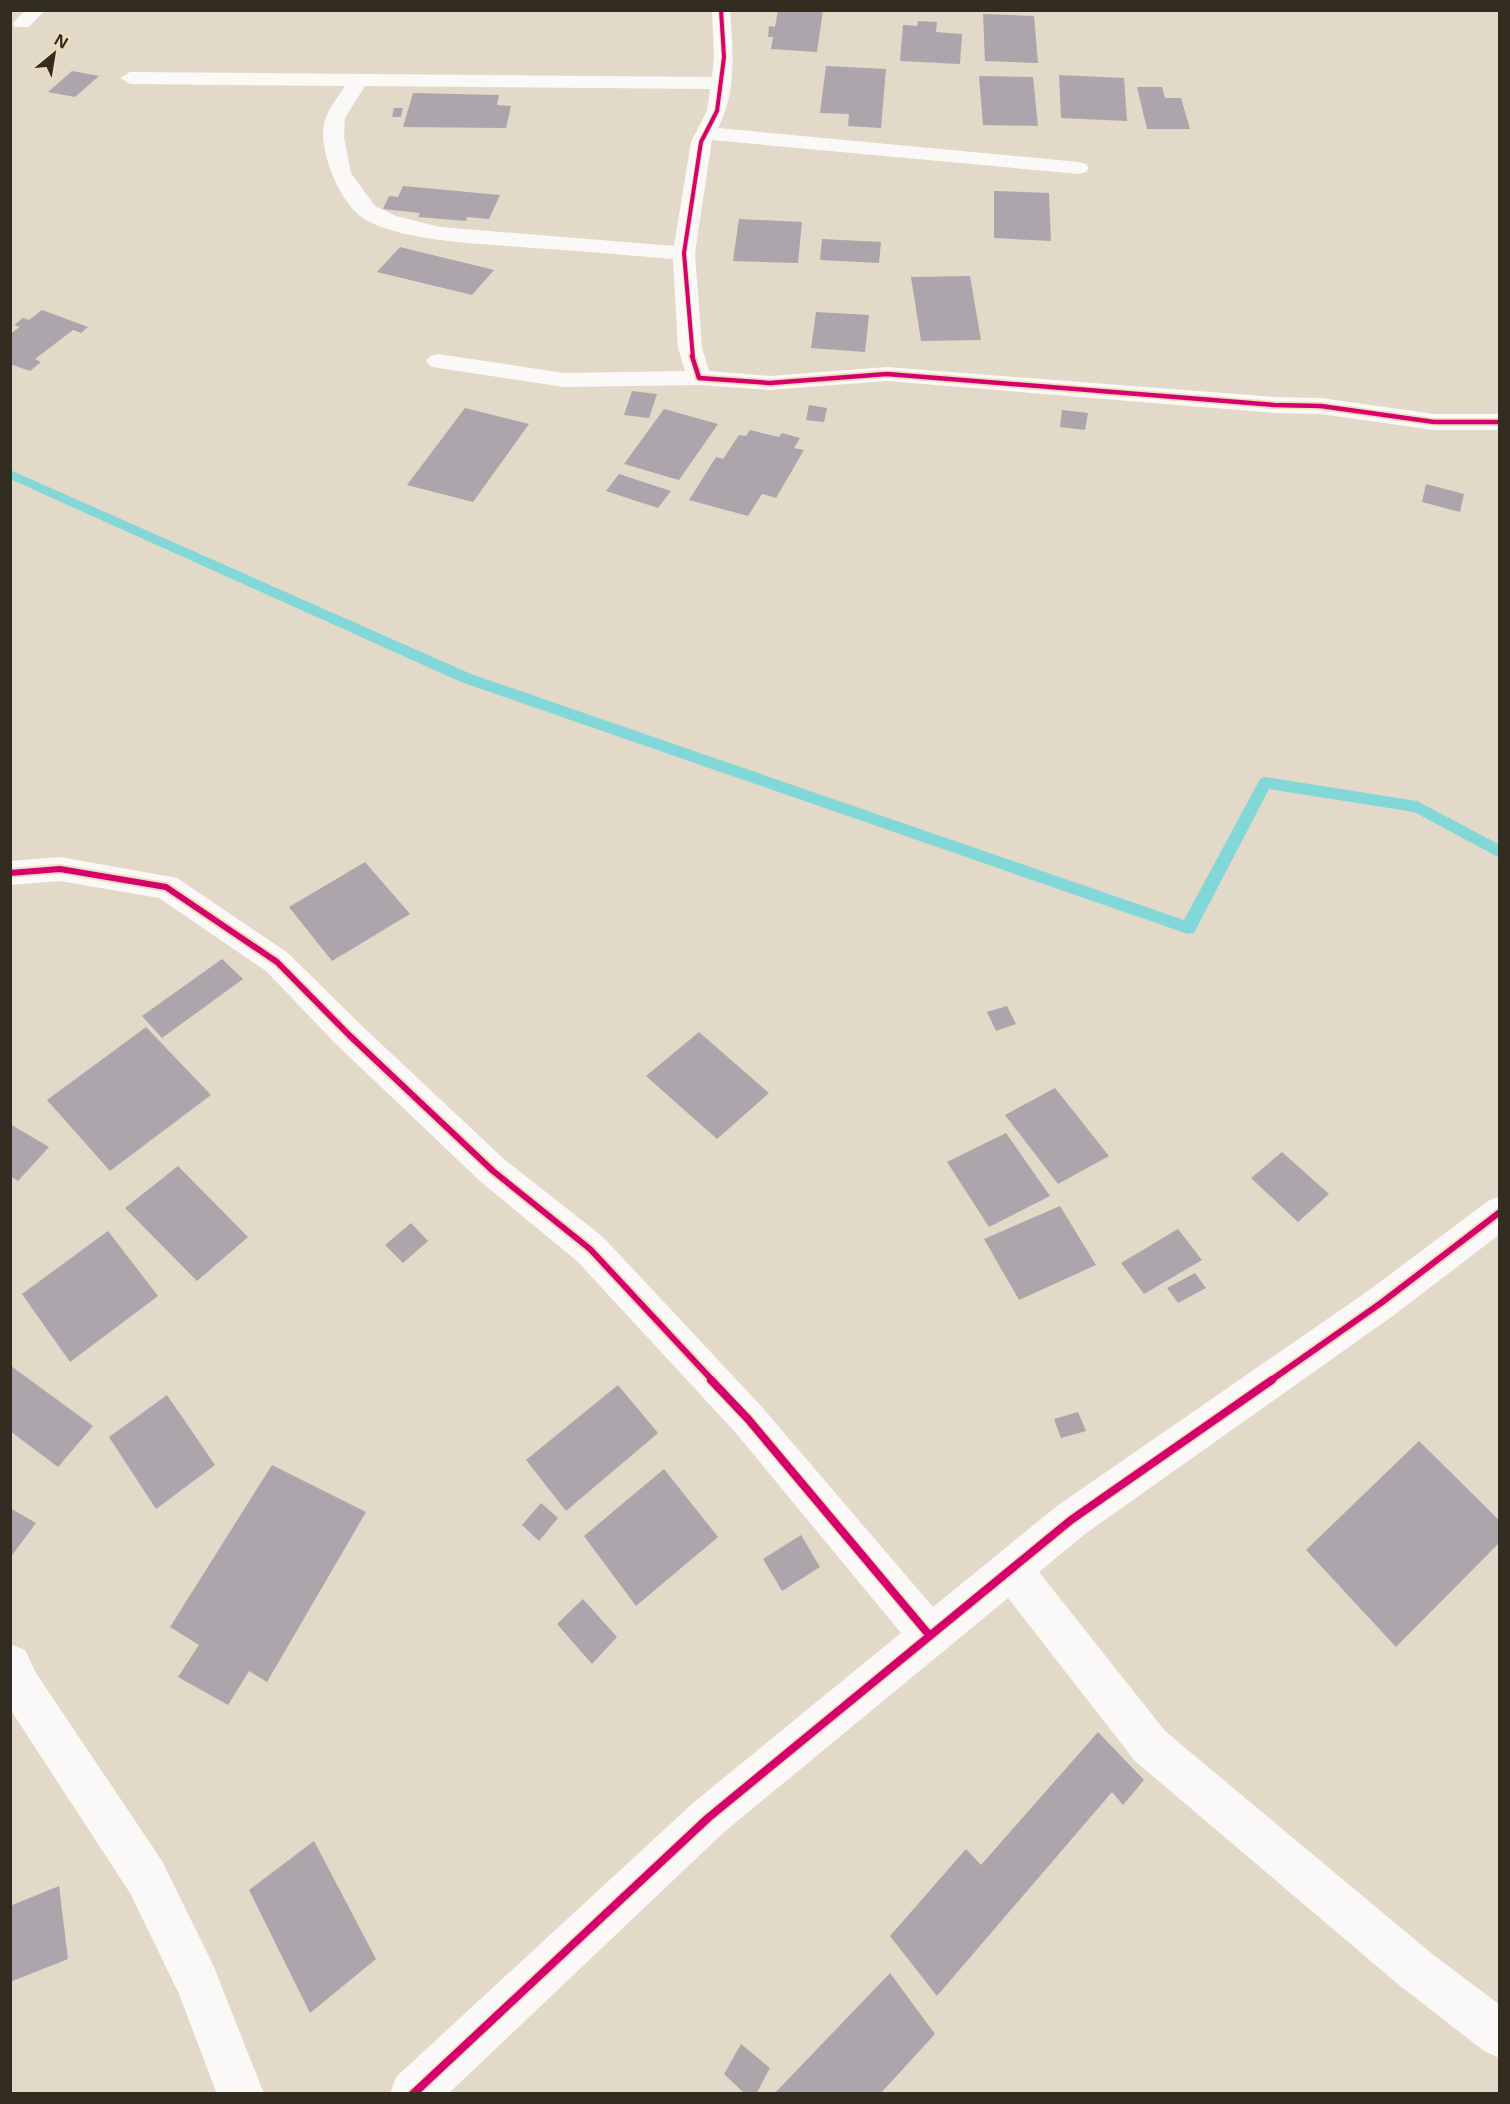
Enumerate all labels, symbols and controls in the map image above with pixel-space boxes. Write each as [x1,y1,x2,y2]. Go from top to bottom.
north arrow [24,24,84,84]
text: N [50,28,73,54]

